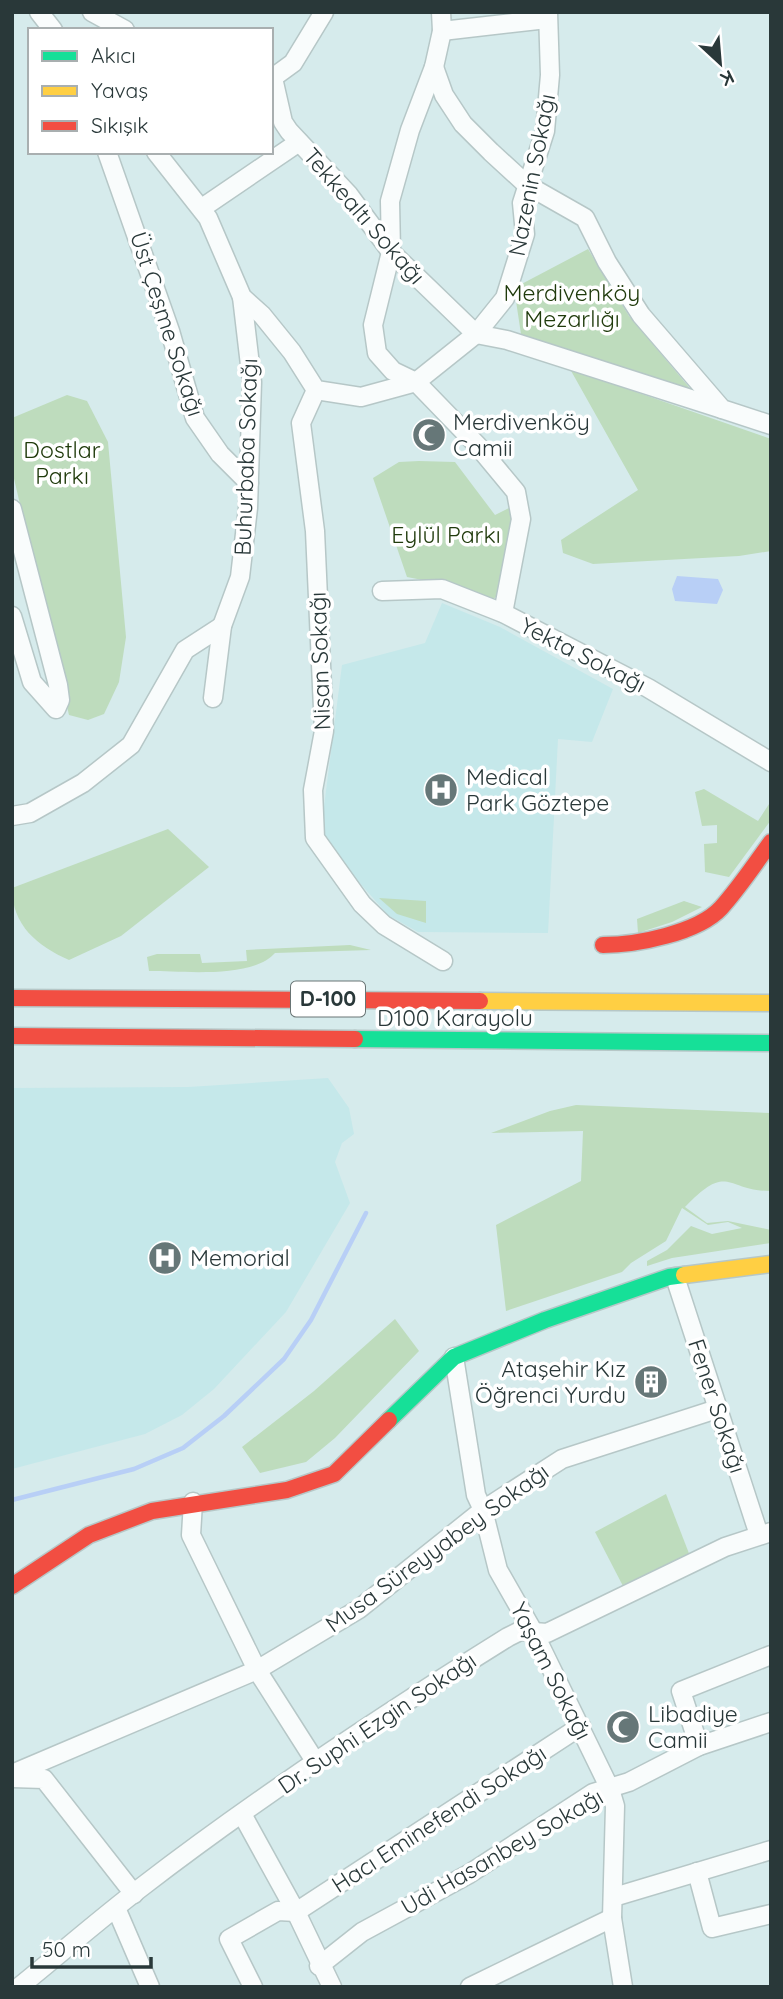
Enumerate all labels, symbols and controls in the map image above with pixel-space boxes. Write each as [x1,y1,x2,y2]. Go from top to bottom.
legend [28,28,273,154]
north arrow [685,28,755,98]
text: Akıcı [91,42,136,68]
text: K [717,65,738,92]
text: Yavaş [91,77,148,103]
street label: Nazenin Sokağı [502,91,561,258]
text: Sıkışık [91,112,149,138]
street label: Tekkealtı Sokağı [297,141,432,290]
street label: Üst Çeşme Sokağı [124,228,211,420]
park label: Merdivenköy Mezarlığı [504,278,640,333]
street label: Buhurbaba Sokağı [228,358,263,556]
place label: Merdivenköy Camii [453,407,590,462]
mosque icon: Merdivenköy Camii [410,416,448,454]
park label: Dostlar Parkı [23,435,101,490]
park label: Eylül Parkı [391,520,501,549]
street label: Nisan Sokağı [303,591,336,731]
street label: Yekta Sokağı [515,610,651,699]
place label: Medical Park Göztepe [466,762,609,817]
hospital icon: Medical Park Göztepe [422,771,460,809]
road number: D-100 [291,982,365,1016]
street label: D100 Karayolu [377,1003,533,1032]
hospital icon: Memorial [146,1239,184,1277]
place label: Memorial [190,1243,290,1272]
street label: Fener Sokağı [682,1335,753,1477]
place label: Ataşehir Kız Öğrenci Yurdu [475,1354,626,1409]
building icon: Ataşehir Kız Öğrenci Yurdu [632,1363,670,1401]
street label: Musa Süreyyabey Sokağı [319,1457,554,1638]
street label: Yaşam Sokağı [504,1597,598,1744]
street label: Dr. Suphi Ezgin Sokağı [272,1645,481,1800]
place label: Libadiye Camii [648,1699,738,1754]
mosque icon: Libadiye Camii [604,1708,642,1746]
street label: Hacı Eminefendi Sokağı [326,1738,551,1899]
street label: Udi Hasanbey Sokağı [395,1782,608,1921]
scale bar [32,1926,150,1970]
text: 50 m [42,1936,91,1962]

